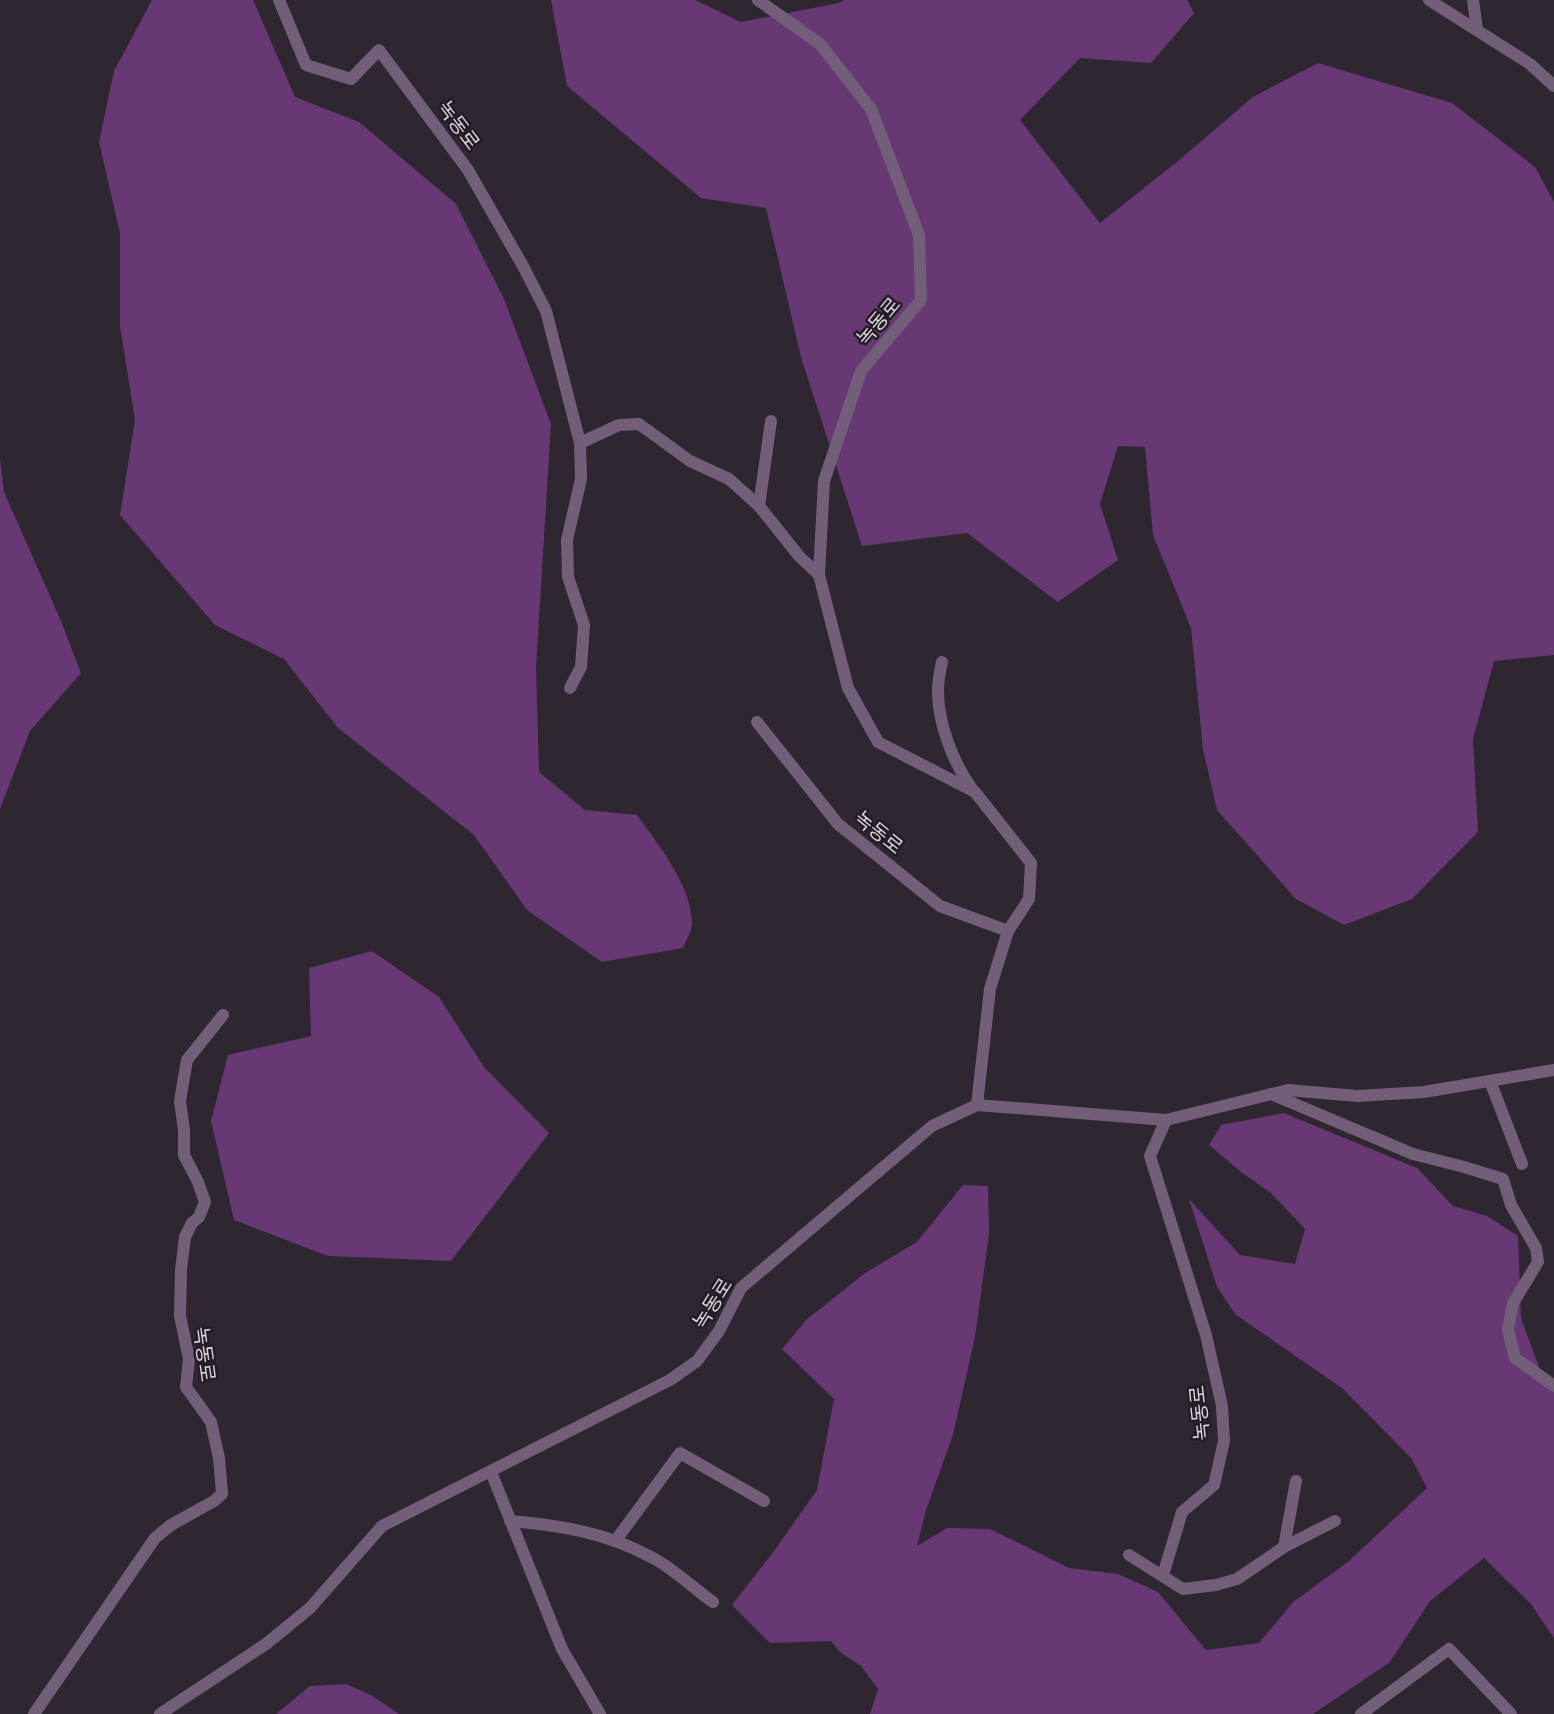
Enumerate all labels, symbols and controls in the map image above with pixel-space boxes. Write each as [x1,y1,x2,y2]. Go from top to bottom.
street label: 녹동로 [432,95,486,155]
street label: 녹동로 [850,291,906,351]
street label: 녹동로 [849,804,909,860]
street label: 녹동로 [686,1272,738,1334]
street label: 녹동로 [188,1325,222,1383]
street label: 녹동로 [1183,1384,1215,1442]

